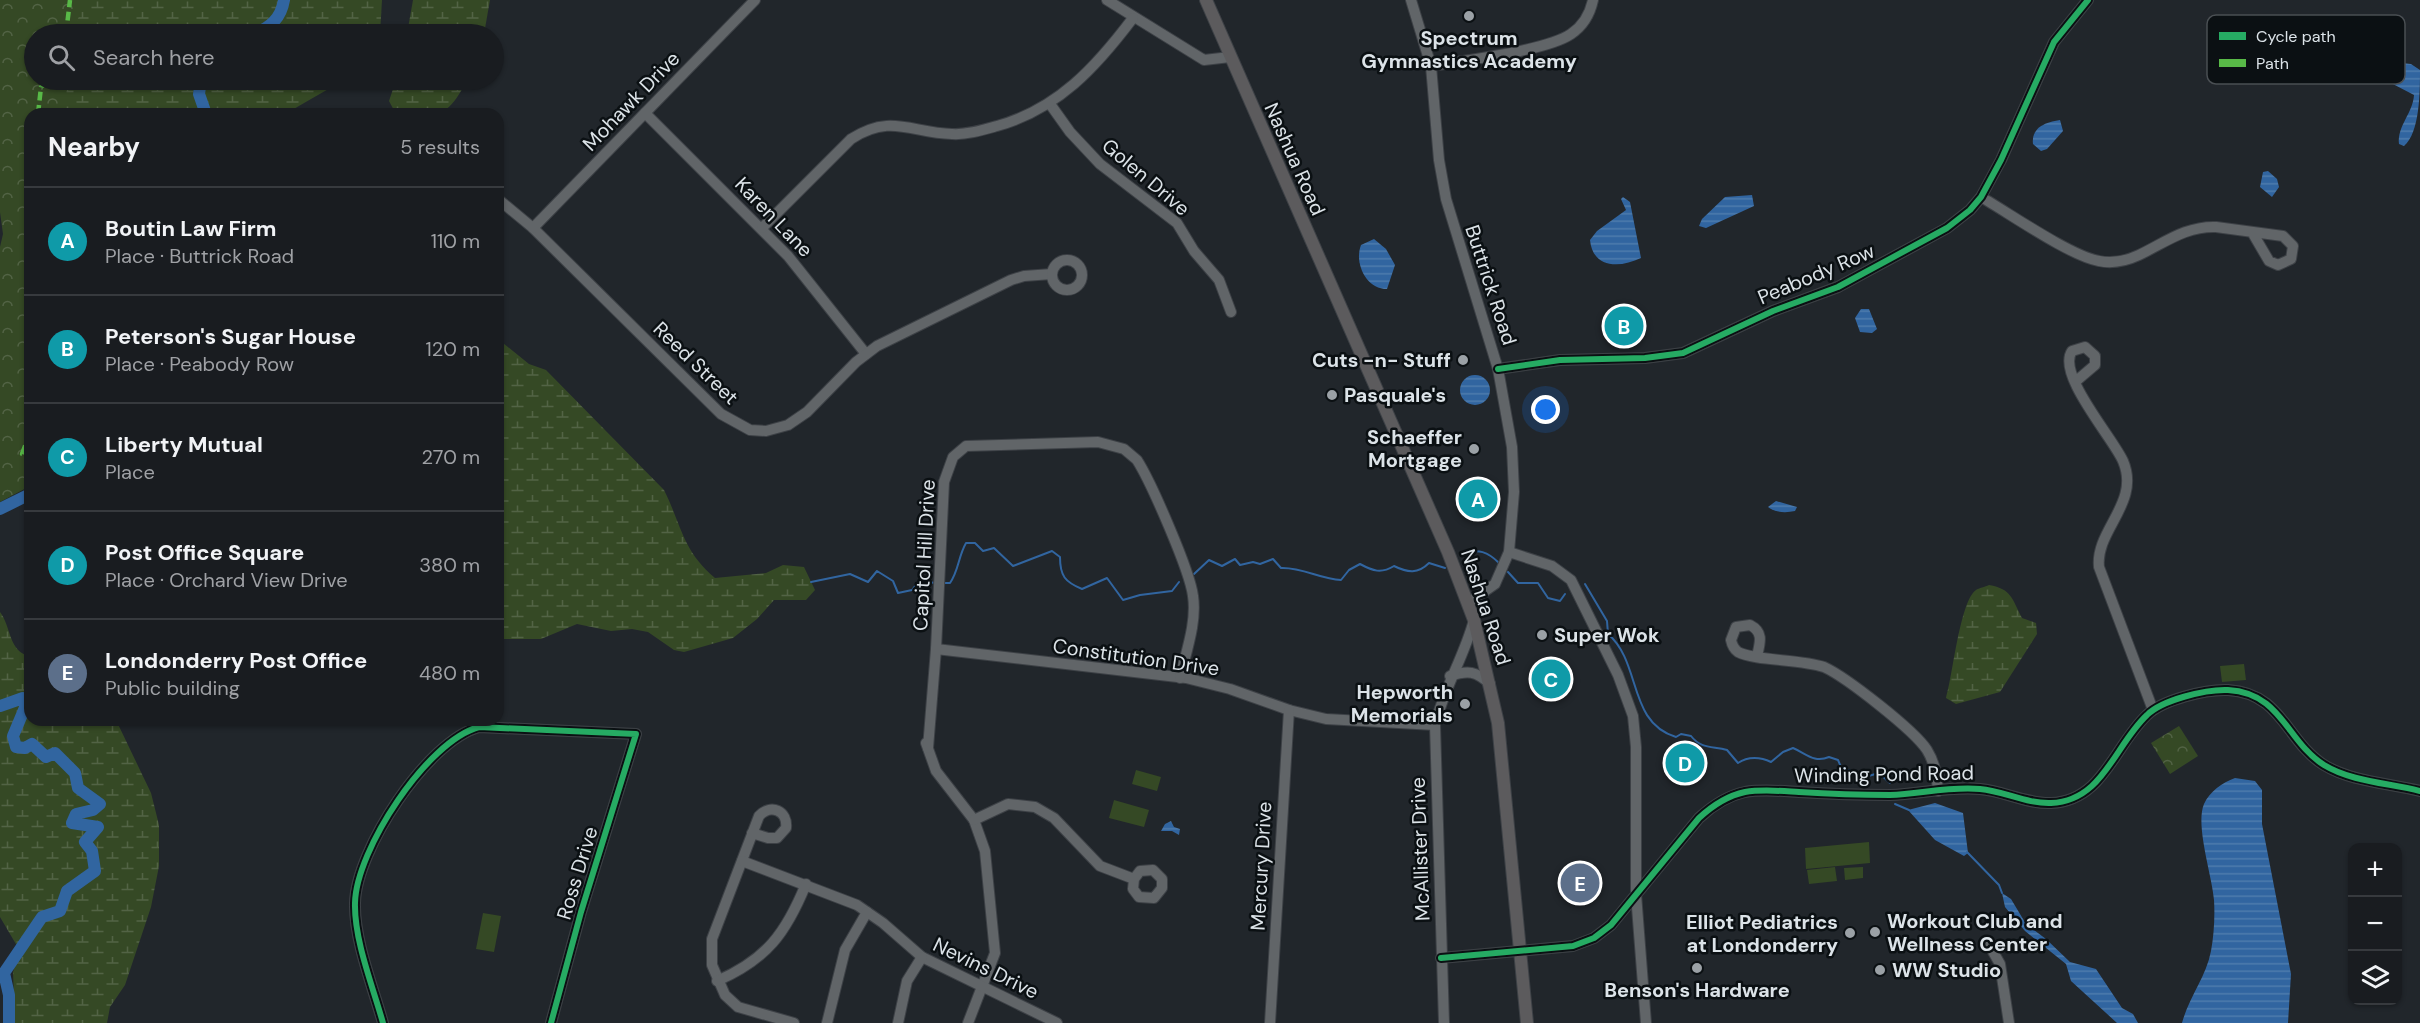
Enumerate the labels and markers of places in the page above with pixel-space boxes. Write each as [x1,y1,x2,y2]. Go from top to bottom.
marker: Spectrum Gymnastics Academy [1462,9,1476,23]
place label: Spectrum Gymnastics Academy [1361,25,1577,74]
pin: B [1604,304,1644,348]
place label: Cuts -n- Stuff [1312,347,1451,373]
marker: Cuts -n- Stuff [1456,353,1470,367]
place label: Pasquale's [1344,382,1446,408]
marker: Pasquale's [1325,388,1339,402]
place label: Schaeffer Mortgage [1367,424,1462,473]
marker: Schaeffer Mortgage [1467,442,1481,456]
pin: A [1458,476,1498,522]
place label: Super Wok [1554,622,1660,648]
marker: Super Wok [1535,628,1549,642]
pin: C [1532,656,1570,702]
place label: Hepworth Memorials [1351,679,1453,728]
marker: Hepworth Memorials [1458,697,1472,711]
pin: D [1666,740,1704,786]
pin: E [1560,860,1600,906]
place label: Workout Club and Wellness Center [1887,908,2063,957]
place label: Elliot Pediatrics at Londonderry [1686,909,1838,958]
marker: Workout Club and Wellness Center [1868,925,1882,939]
marker: Elliot Pediatrics at Londonderry [1843,926,1857,940]
place label: WW Studio [1892,957,2001,983]
marker: Benson's Hardware [1690,961,1704,975]
marker: WW Studio [1873,963,1887,977]
place label: Benson's Hardware [1604,977,1790,1003]

